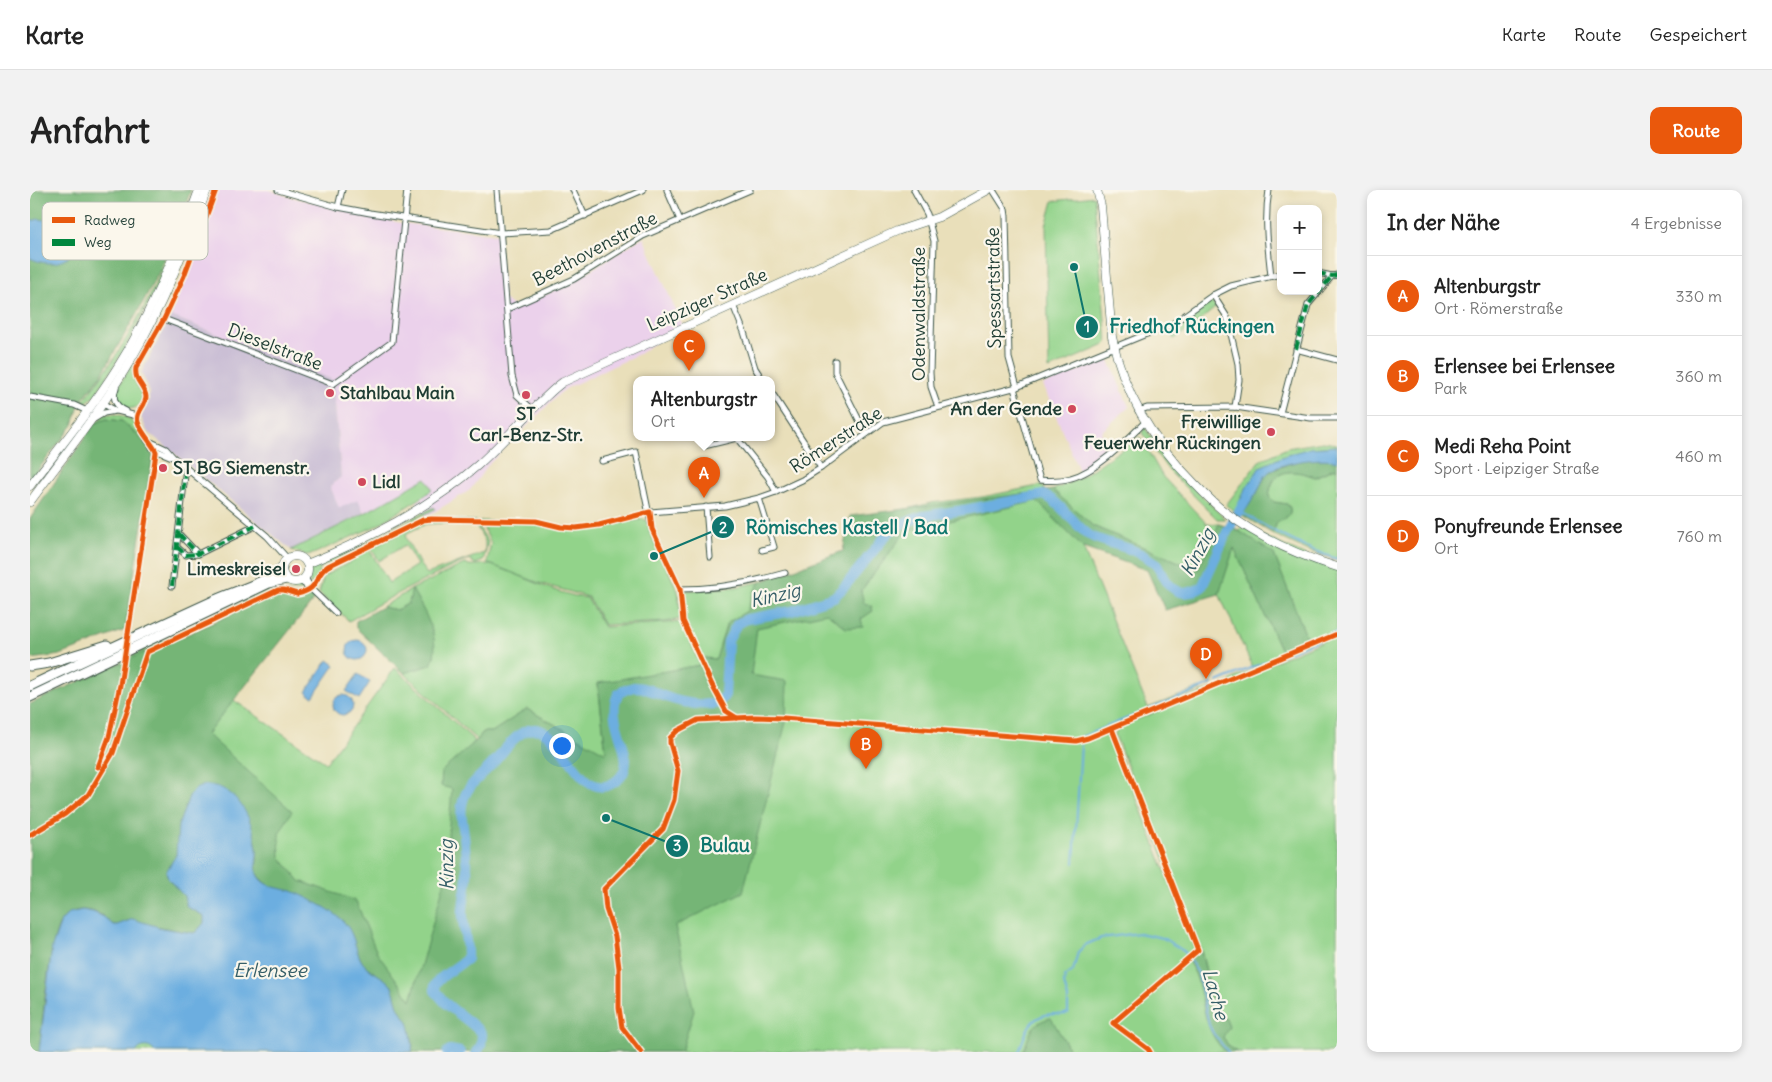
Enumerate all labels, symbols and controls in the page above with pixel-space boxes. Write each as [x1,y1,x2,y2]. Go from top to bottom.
text: Karte [25,20,84,50]
text: Karte [1502,23,1546,46]
text: Route [1574,23,1621,46]
text: Gespeichert [1649,23,1747,46]
button: Route [1650,107,1742,154]
text: Anfahrt [30,108,150,152]
legend [42,202,208,260]
map controls [1277,205,1322,295]
button: + [1277,205,1322,250]
street label: Beethovenstraße [529,206,661,291]
text: In der Nähe [1387,209,1500,236]
text: Radweg [84,211,135,229]
text: 4 Ergebnisse [1631,213,1722,233]
street label: Spessartstraße [981,227,1006,349]
text: Weg [84,233,112,251]
street label: Odenwaldstraße [907,247,930,381]
button: − [1277,250,1322,295]
street label: Leipziger Straße [643,263,771,336]
text: Altenburgstr [1434,274,1540,298]
text: A [1398,286,1408,306]
text: 330 m [1675,286,1722,306]
text: Ort · Römerstraße [1434,298,1563,318]
callout: Friedhof Rückingen [1074,310,1284,344]
text: Friedhof Rückingen [1109,314,1275,338]
text: 1 [1084,317,1090,336]
street label: Dieselstraße [225,318,326,375]
pin: C [673,330,705,371]
text: Erlensee bei Erlensee [1434,354,1615,378]
text: B [1398,366,1408,386]
text: 360 m [1675,366,1722,386]
popup [633,376,775,441]
text: Park [1434,378,1467,398]
place label: Stahlbau Main [340,381,455,404]
marker: Stahlbau Main [324,387,336,399]
text: Altenburgstr [651,387,757,411]
marker: ST Carl-Benz-Str. [520,389,532,401]
place label: An der Gende [951,397,1062,420]
street label: Römerstraße [785,401,886,478]
place label: ST Carl-Benz-Str. [469,402,583,446]
marker: An der Gende [1066,403,1078,415]
place label: Freiwillige Feuerwehr Rückingen [1084,410,1262,454]
text: Ort [651,411,675,431]
marker: Freiwillige Feuerwehr Rückingen [1265,426,1277,438]
text: Medi Reha Point [1434,434,1571,458]
text: C [1398,446,1408,466]
text: 460 m [1675,446,1722,466]
place label: ST BG Siemenstr. [173,456,310,479]
pin: A [688,457,720,498]
text: Sport · Leipziger Straße [1434,458,1599,478]
marker: ST BG Siemenstr. [157,462,169,474]
place label: Lidl [372,470,400,493]
marker: Lidl [356,476,368,488]
callout: Römisches Kastell / Bad [711,510,958,544]
text: Ponyfreunde Erlensee [1434,514,1622,538]
text: Römisches Kastell / Bad [746,515,948,539]
text: 2 [719,518,727,537]
water label: Kinzig [1174,523,1220,580]
text: D [1397,526,1409,546]
text: 760 m [1677,526,1722,546]
text: Ort [1434,538,1458,558]
place label: Limeskreisel [187,557,286,580]
marker: Limeskreisel [290,563,302,575]
water label: Kinzig [747,577,804,612]
pin: D [1190,638,1222,679]
pin: B [850,728,882,769]
your location [549,733,575,759]
callout: Bulau [665,829,759,863]
text: Bulau [700,833,750,857]
text: 3 [673,836,681,855]
water label: Kinzig [434,838,458,891]
water label: Erlensee [233,958,308,982]
water label: Lache [1197,966,1235,1024]

